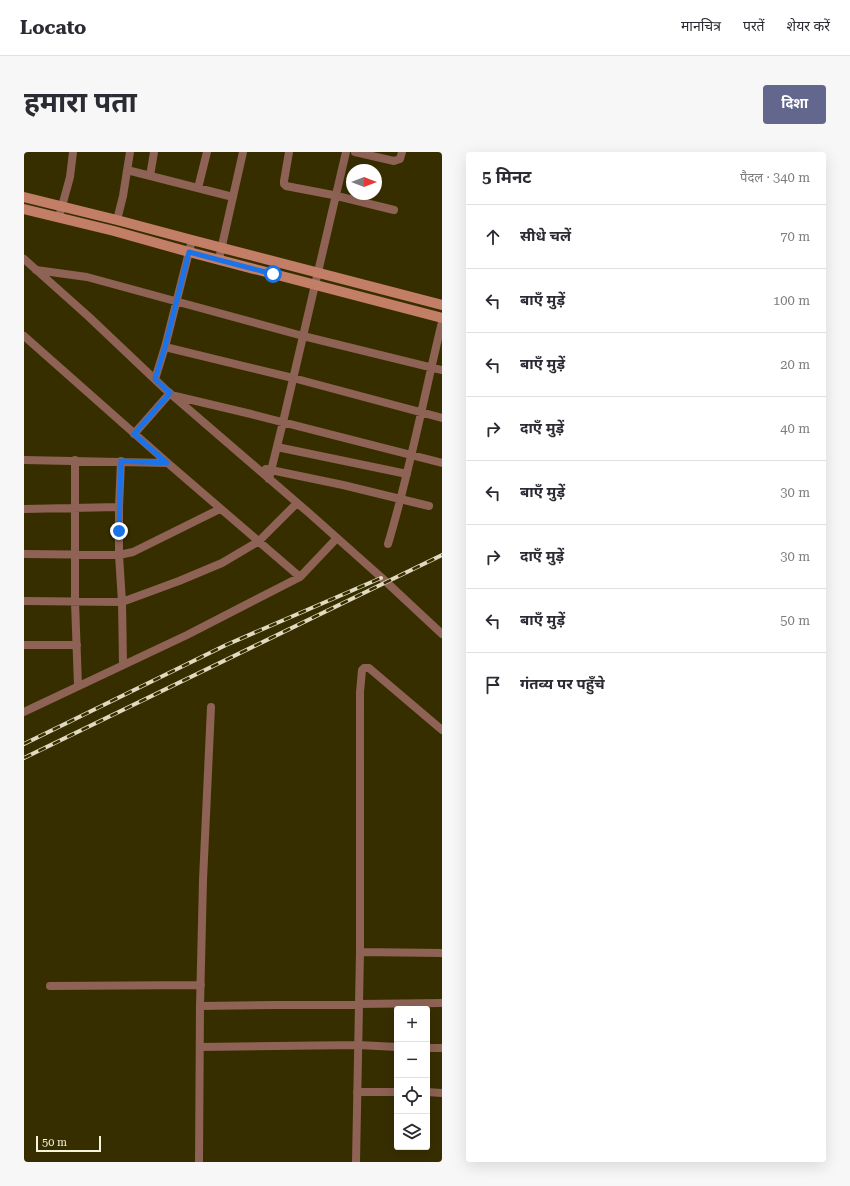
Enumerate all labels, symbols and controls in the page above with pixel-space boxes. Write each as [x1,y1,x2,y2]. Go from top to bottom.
text: Locato [20,16,86,39]
text: मानचित्र [681,18,721,34]
text: परतें [743,18,765,34]
text: शेयर करें [787,18,830,34]
button: दिशा [763,85,826,124]
text: हमारा पता [24,86,137,119]
north arrow [346,164,382,200]
text: 5 मिनट [482,167,532,187]
text: पैदल · 340 m [740,170,810,185]
icon: ahead [482,226,504,248]
text: सीधे चलें [520,227,571,245]
text: 70 m [780,229,810,244]
route start [264,265,282,283]
icon: left [482,290,504,312]
text: बाएँ मुड़ें [520,291,565,309]
text: 100 m [773,293,810,308]
icon: left [482,354,504,376]
text: बाएँ मुड़ें [520,355,565,373]
text: 20 m [780,357,810,372]
icon: right [482,418,504,440]
text: दाएँ मुड़ें [520,419,564,437]
text: 40 m [780,421,810,436]
icon: left [482,482,504,504]
text: बाएँ मुड़ें [520,483,565,501]
text: 30 m [780,485,810,500]
route end [110,522,128,540]
icon: right [482,546,504,568]
text: दाएँ मुड़ें [520,547,564,565]
text: 30 m [780,549,810,564]
icon: left [482,610,504,632]
text: बाएँ मुड़ें [520,611,565,629]
text: 50 m [780,613,810,628]
icon: arrive [482,674,504,696]
text: गंतव्य पर पहुँचे [520,675,605,693]
map controls [394,1006,430,1150]
button: + [394,1006,430,1042]
button: − [394,1042,430,1078]
button: locate [394,1078,430,1114]
button: layers [394,1114,430,1150]
scale bar [36,1134,101,1153]
text: 50 m [42,1136,67,1149]

